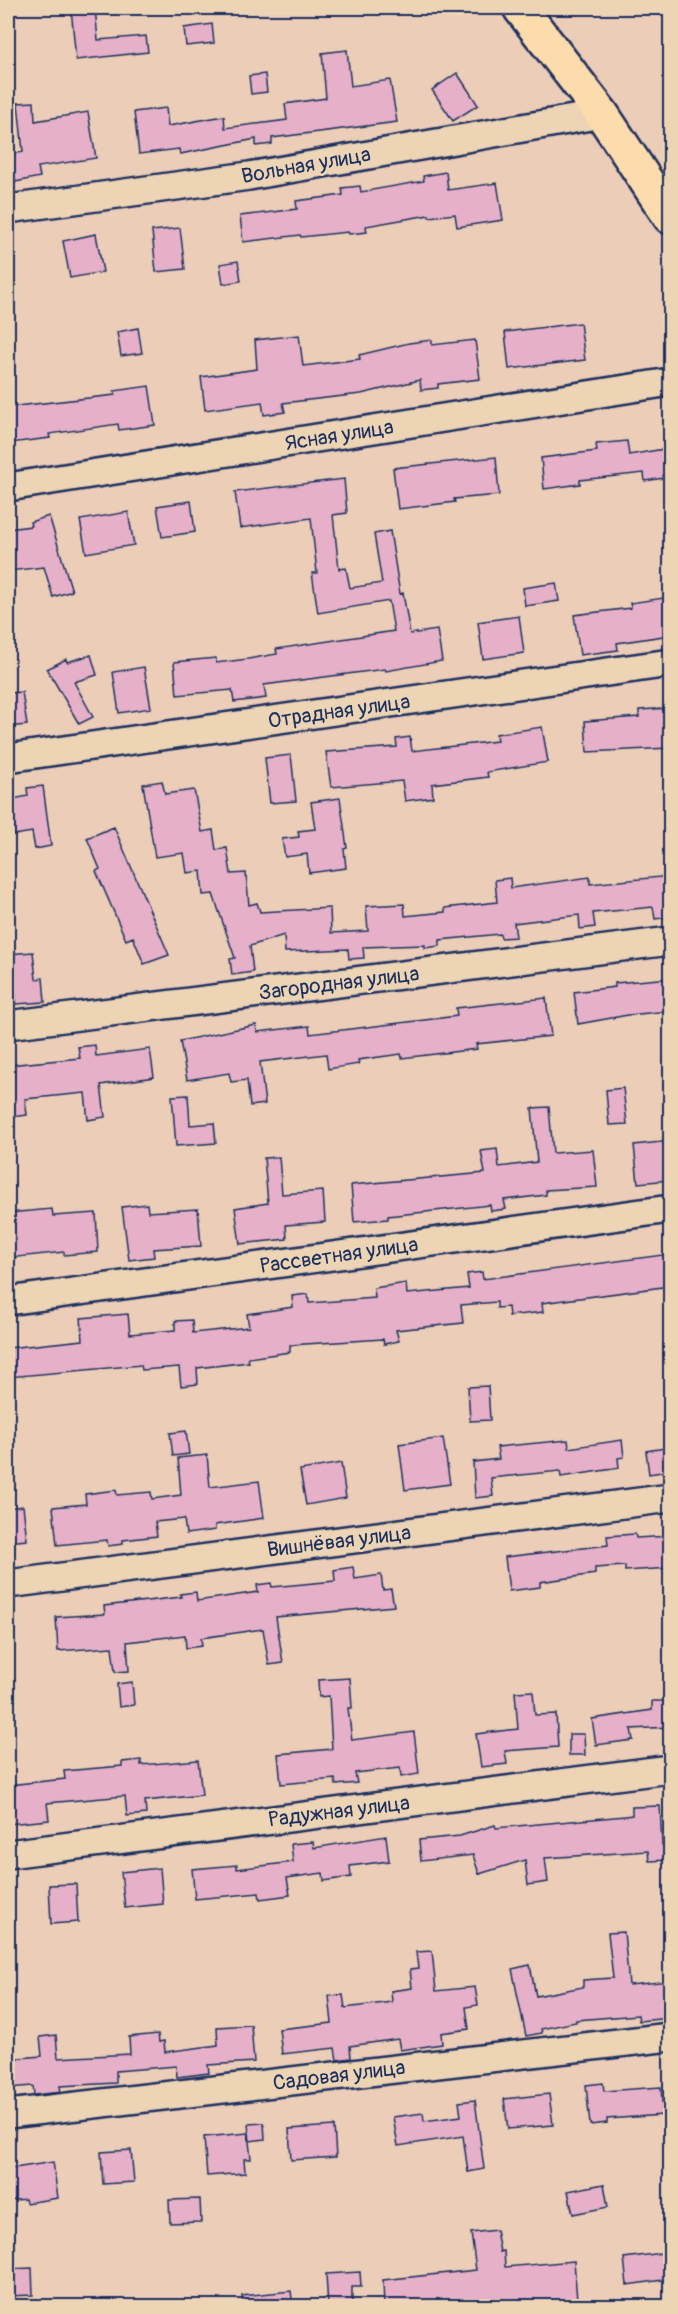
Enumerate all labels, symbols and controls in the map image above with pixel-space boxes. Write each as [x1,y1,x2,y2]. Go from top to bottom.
street label: Вольная улица [239,141,373,190]
street label: Ясная улица [283,414,395,457]
street label: Отрадная улица [266,688,412,735]
street label: Загородная улица [257,960,421,1007]
street label: Рассветная улица [258,1231,420,1280]
street label: Вишнёвая улица [266,1519,413,1564]
street label: Радужная улица [267,1789,411,1834]
street label: Садовая улица [271,2054,407,2097]

